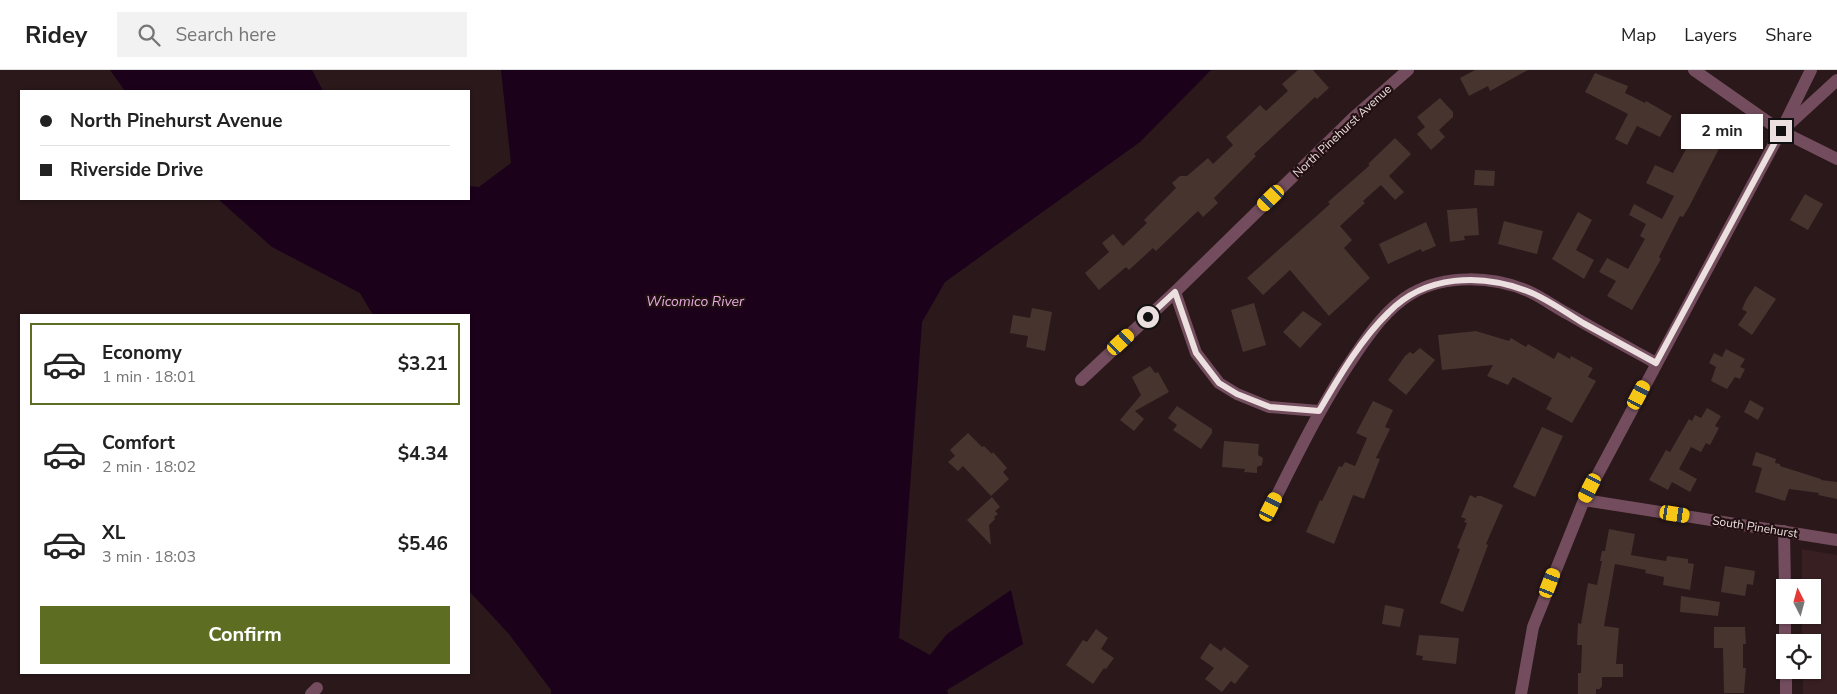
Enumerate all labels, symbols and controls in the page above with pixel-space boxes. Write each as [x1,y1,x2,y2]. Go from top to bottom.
search box [117,12,467,57]
text: Ridey [25,19,87,51]
icon: search [135,21,163,49]
text: Search here [175,22,276,48]
text: Map [1621,23,1656,47]
text: Layers [1684,23,1737,47]
text: Share [1765,23,1812,47]
street label: North Pinehurst Avenue [1289,81,1395,181]
text: North Pinehurst Avenue [70,108,283,134]
callout: 2 min [1681,114,1764,148]
text: 2 min [1701,120,1743,142]
route end [1770,120,1792,142]
text: Riverside Drive [70,157,203,183]
car [1255,182,1287,214]
water label: Wicomico River [646,292,745,311]
route start [1137,306,1159,328]
car [1104,326,1137,358]
text: Economy [102,340,182,366]
icon: car [42,342,87,387]
text: $3.21 [398,351,448,377]
text: 1 min · 18:01 [102,366,196,388]
car [1625,378,1652,412]
text: Comfort [102,430,175,456]
icon: car [42,432,87,477]
text: $4.34 [398,441,448,467]
text: 2 min · 18:02 [102,456,196,478]
car [1576,471,1603,505]
car [1257,490,1284,524]
car [1659,504,1690,524]
street label: South Pinehurst [1711,512,1800,542]
text: XL [102,520,125,546]
icon: car [42,522,87,567]
text: $5.46 [398,531,448,557]
text: 3 min · 18:03 [102,546,196,568]
car [1537,566,1562,600]
north arrow [1776,579,1821,624]
map controls [1776,579,1821,679]
button: Confirm [40,606,450,664]
button: locate [1776,634,1821,679]

